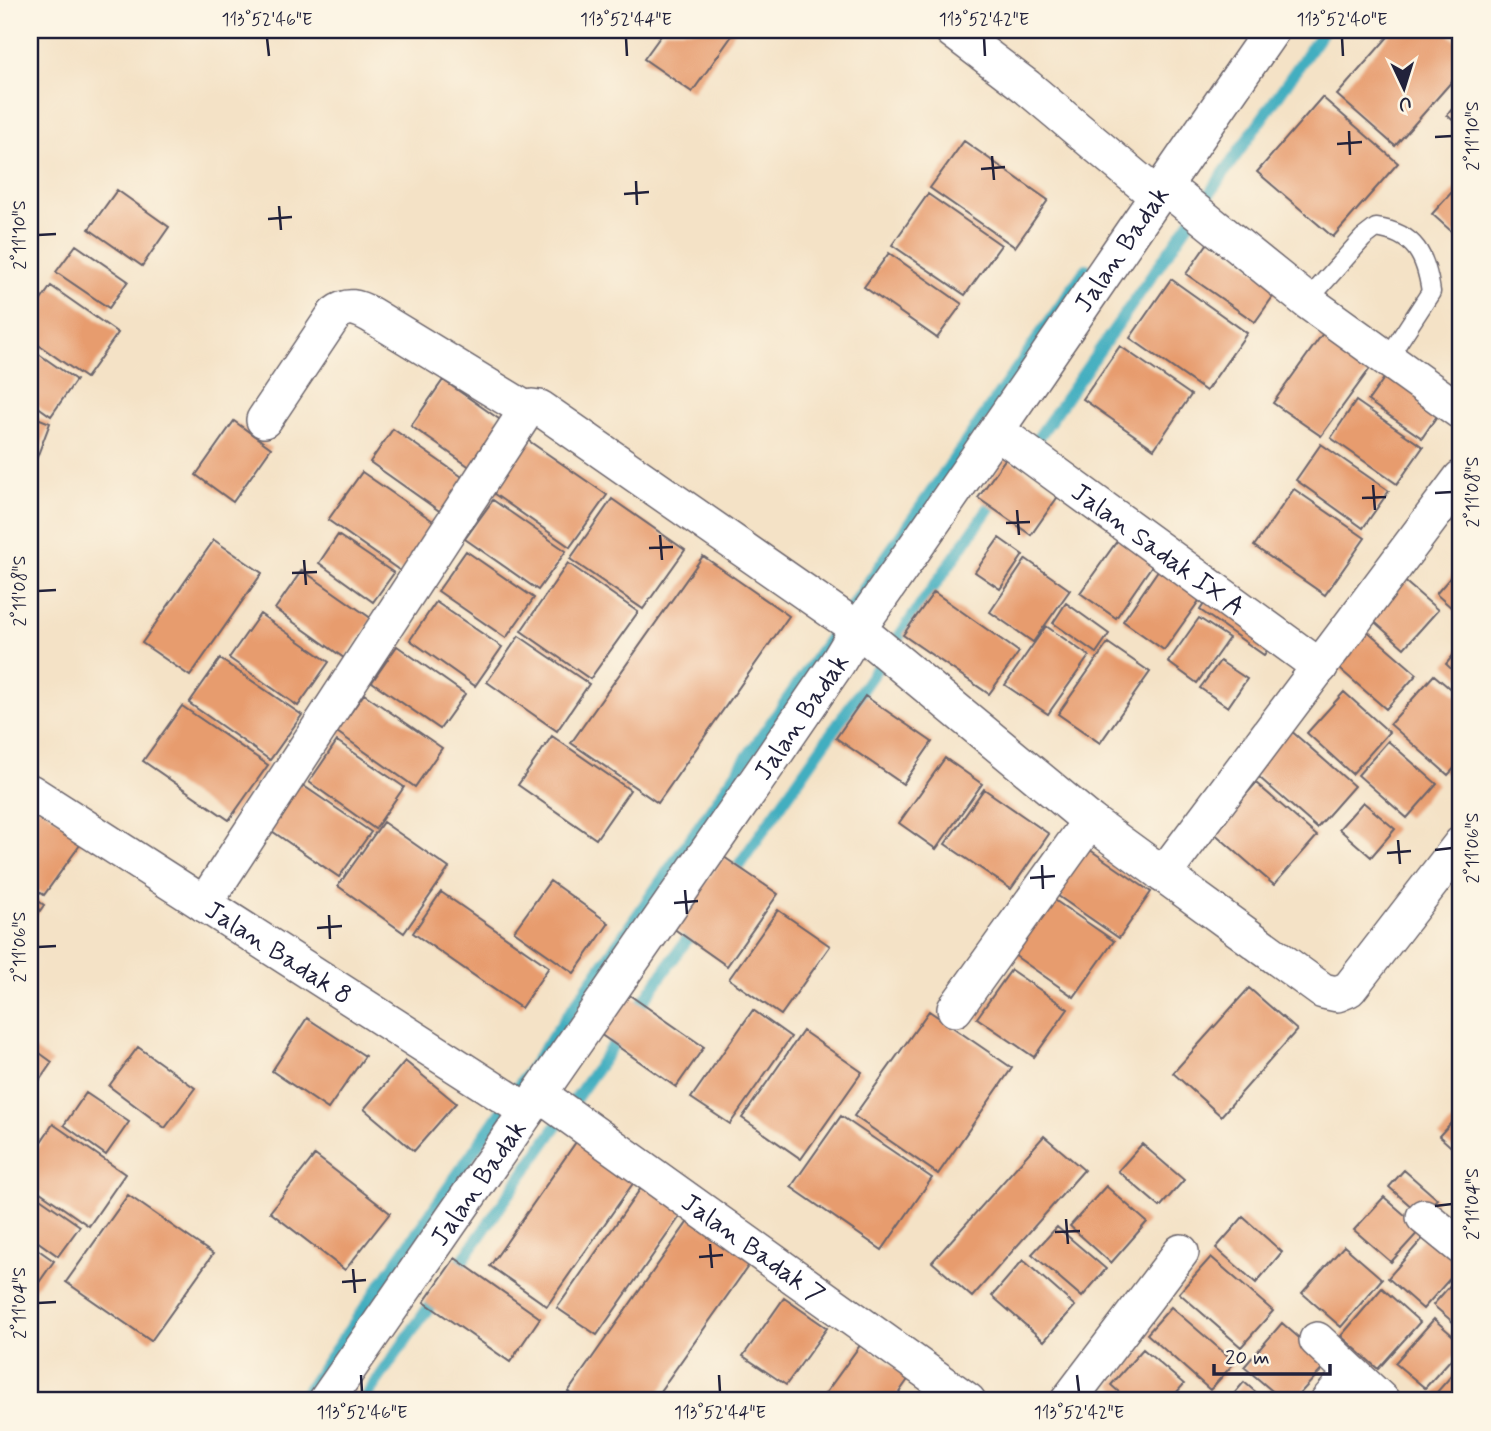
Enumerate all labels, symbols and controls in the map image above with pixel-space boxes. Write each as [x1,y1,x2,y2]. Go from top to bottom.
text: 113°52'46"E [222,8,312,32]
text: 113°52'44"E [580,8,672,32]
text: 113°52'42"E [939,8,1029,32]
text: 113°52'40"E [1296,8,1388,32]
north arrow [1368,52,1438,122]
text: U [1398,91,1412,116]
text: 2°11'10"S [1461,101,1485,171]
street label: Jalan Badak [1067,180,1178,320]
text: 2°11'10"S [8,200,32,270]
text: 2°11'08"S [1461,457,1485,527]
street label: Jalan Sadak IX A [1064,476,1251,625]
text: 2°11'08"S [8,556,32,626]
street label: Jalan Badak [747,648,858,788]
text: 2°11'06"S [1461,812,1485,884]
street label: Jalan Badak 8 [198,894,358,1013]
text: 2°11'06"S [8,911,32,983]
street label: Jalan Badak [424,1114,535,1253]
text: 2°11'04"S [1461,1168,1485,1240]
street label: Jalan Badak 7 [674,1186,831,1312]
text: 2°11'04"S [8,1267,32,1339]
scale bar [1214,1333,1330,1377]
text: 20 m [1225,1344,1270,1372]
text: 113°52'46"E [317,1401,407,1425]
text: 113°52'44"E [674,1401,766,1425]
text: 113°52'42"E [1034,1401,1124,1425]

